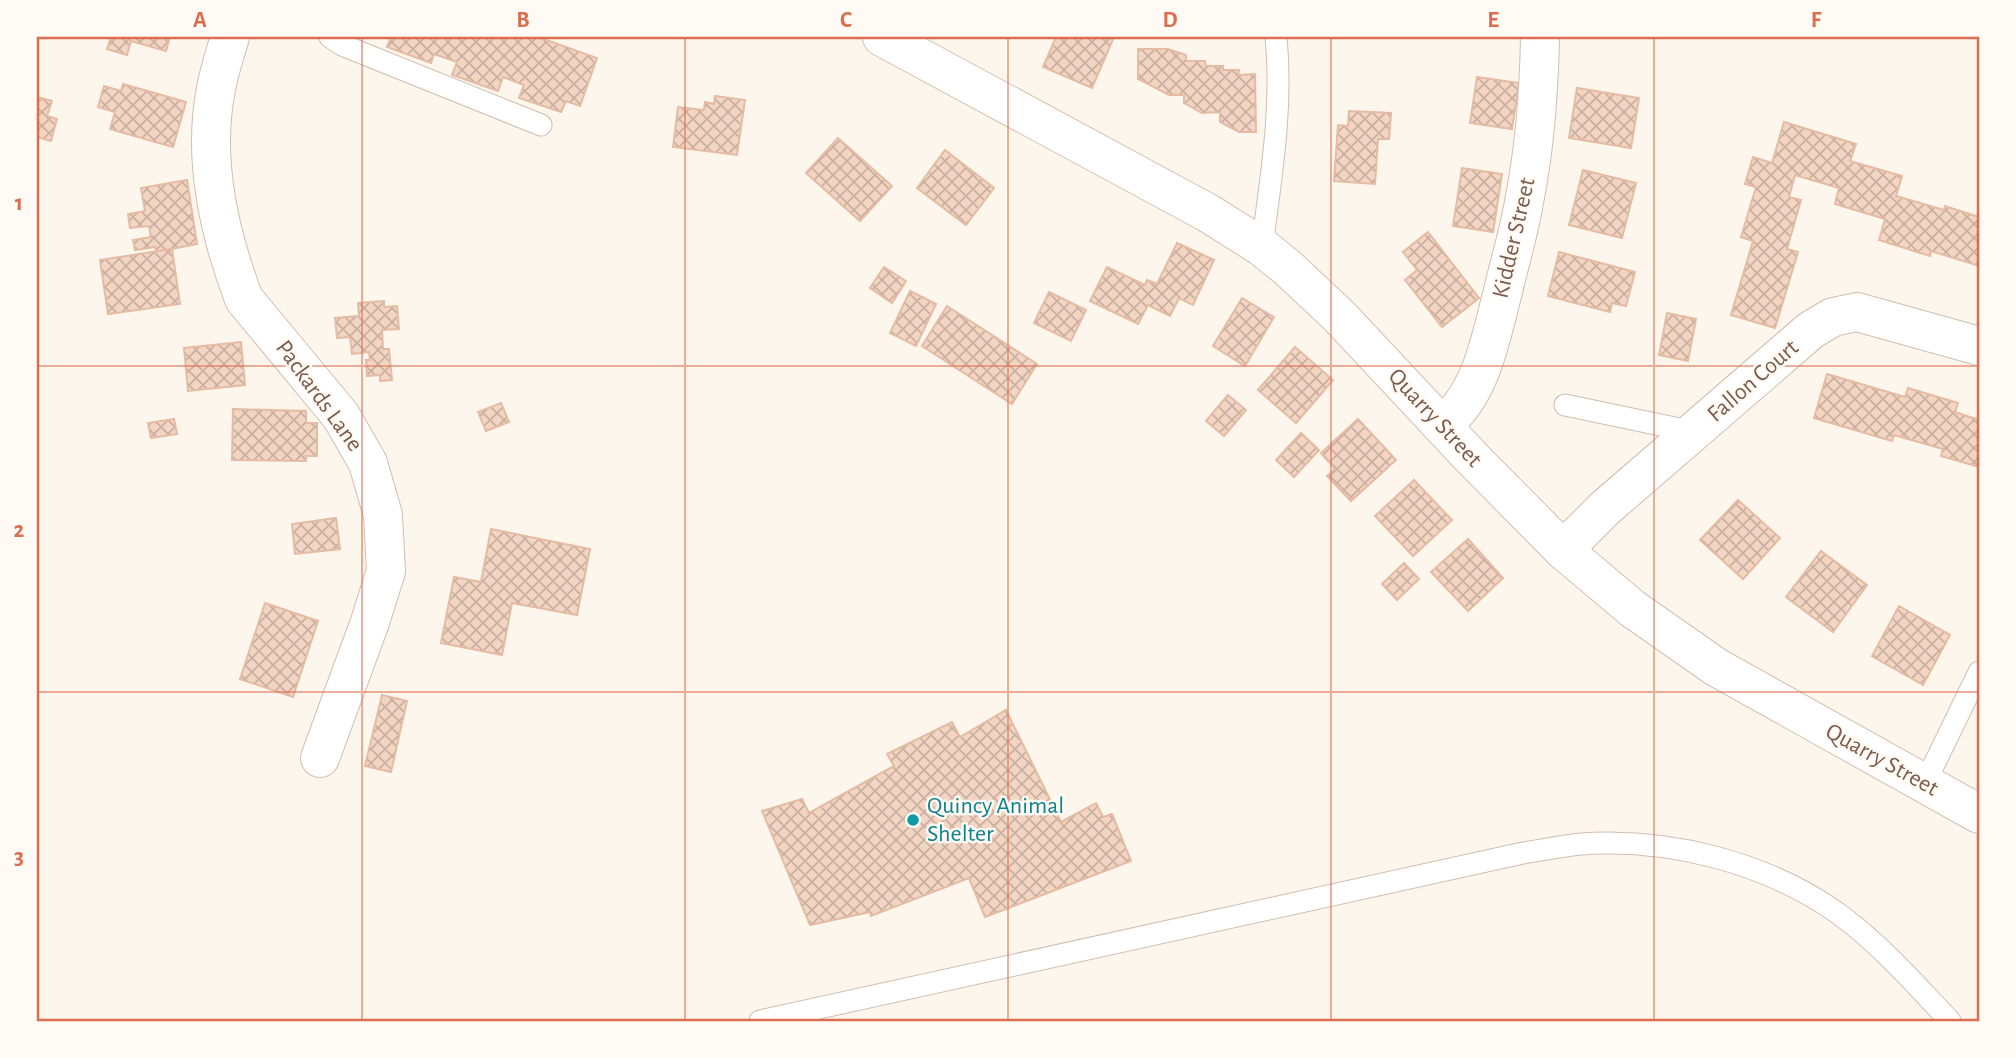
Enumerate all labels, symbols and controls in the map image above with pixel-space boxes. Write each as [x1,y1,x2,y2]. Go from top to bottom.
text: A [193,9,207,32]
text: B [516,9,530,32]
text: C [840,9,852,32]
text: D [1162,9,1178,32]
text: E [1487,9,1499,32]
text: F [1811,9,1822,32]
street label: Kidder Street [1488,175,1540,301]
text: 1 [15,192,23,215]
street label: Fallon Court [1703,335,1803,427]
street label: Packards Lane [271,336,367,456]
street label: Quarry Street [1384,364,1487,472]
text: 2 [14,519,25,542]
street label: Quarry Street [1822,719,1943,801]
place label: Quincy Animal Shelter [927,794,1064,846]
marker: Quincy Animal Shelter [905,812,921,828]
text: 3 [14,846,24,869]

